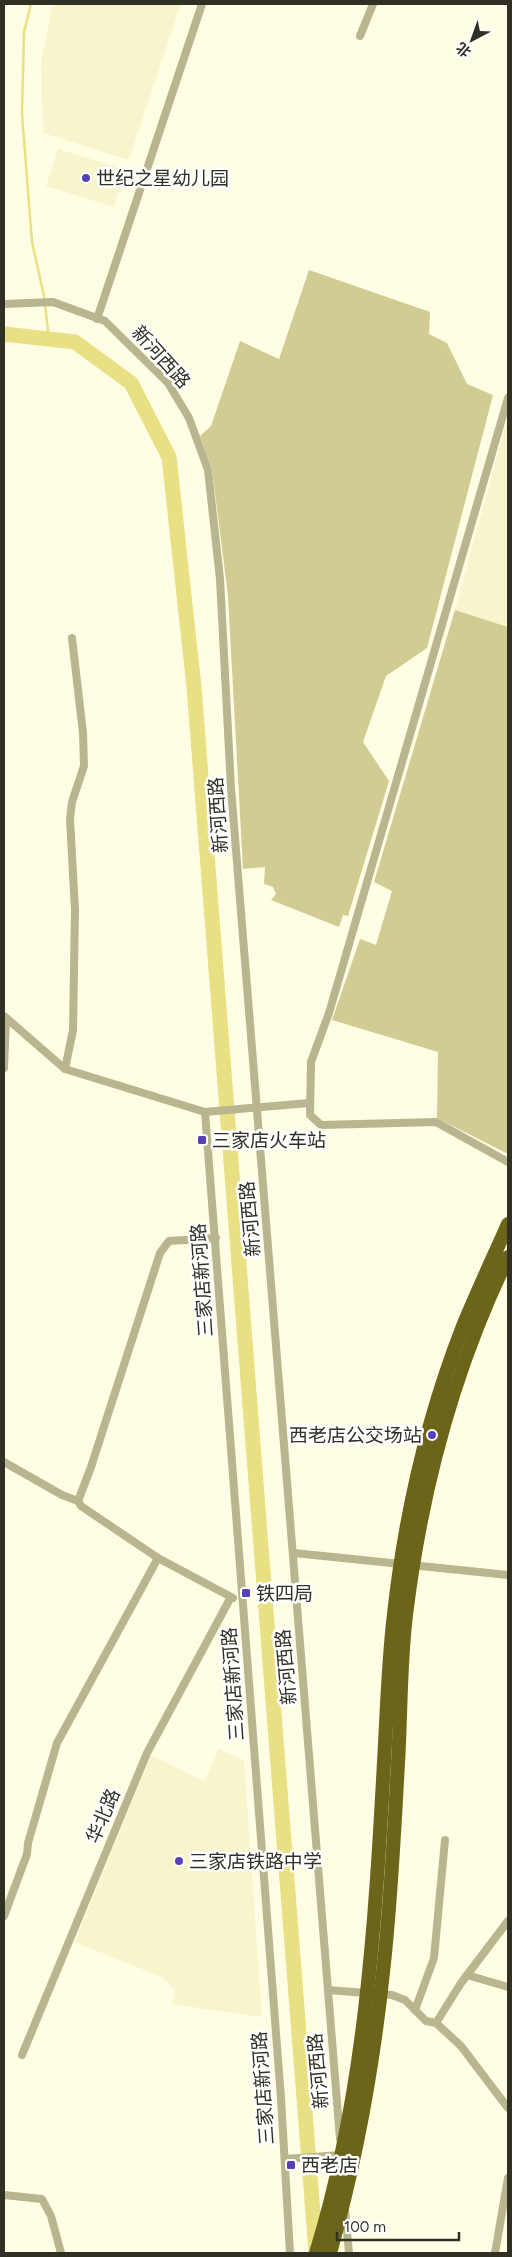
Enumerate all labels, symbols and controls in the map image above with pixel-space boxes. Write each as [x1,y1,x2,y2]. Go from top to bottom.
north arrow [447,15,497,65]
text: 北 [453,38,475,60]
place label: 世纪之星幼儿园 [96,167,229,190]
marker: 世纪之星幼儿园 [80,172,92,184]
street label: 新河西路 [127,321,195,393]
street label: 新河西路 [204,776,232,854]
place label: 三家店火车站 [212,1129,326,1152]
marker: 三家店火车站 [196,1134,208,1146]
street label: 新河西路 [235,1180,265,1258]
street label: 三家店新河路 [187,1222,217,1338]
place label: 西老店公交场站 [289,1424,422,1447]
marker: 西老店公交场站 [426,1429,438,1441]
place label: 铁四局 [256,1582,313,1605]
marker: 铁四局 [240,1587,252,1599]
street label: 三家店新河路 [218,1626,248,1742]
street label: 新河西路 [271,1628,301,1706]
street label: 华北路 [81,1785,125,1847]
place label: 三家店铁路中学 [189,1850,322,1873]
marker: 三家店铁路中学 [173,1855,185,1867]
street label: 三家店新河路 [248,2030,278,2146]
street label: 新河西路 [303,2032,333,2110]
place label: 西老店 [301,2154,358,2177]
marker: 西老店 [285,2159,297,2171]
scale bar [337,2210,460,2242]
text: 100 m [344,2218,386,2236]

